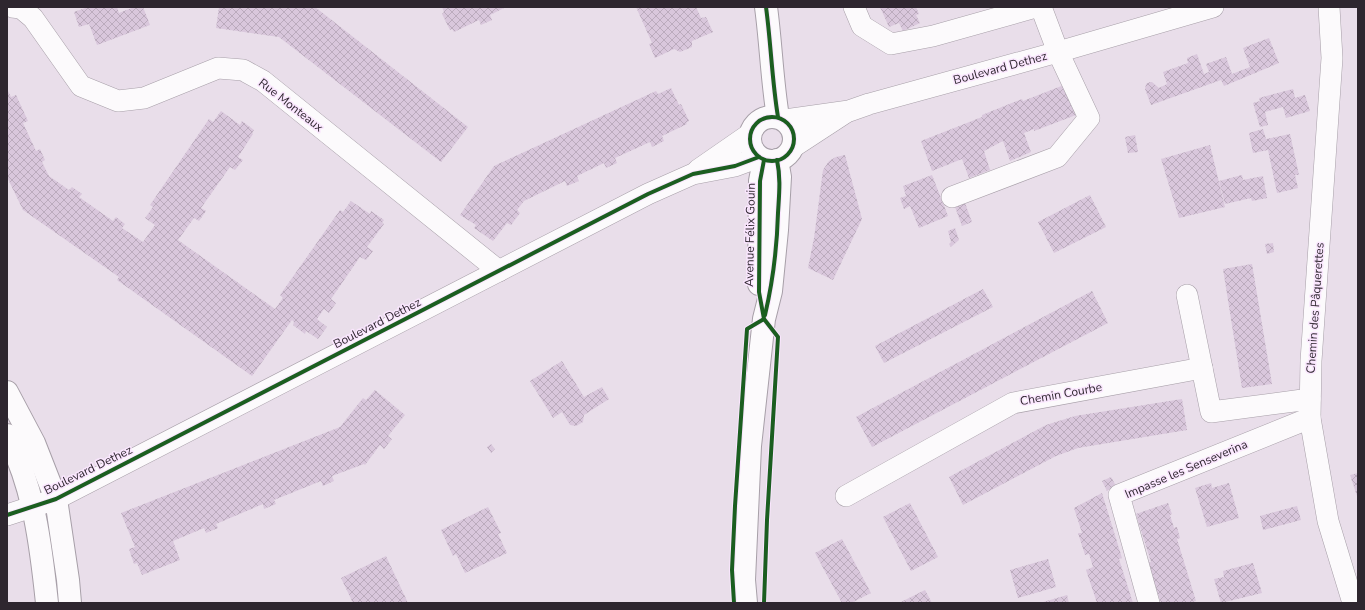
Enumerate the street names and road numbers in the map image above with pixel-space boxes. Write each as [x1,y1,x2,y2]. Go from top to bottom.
street label: Boulevard Dethez [951,48,1049,88]
street label: Rue Monteaux [255,75,327,136]
street label: Avenue Félix Gouin [741,183,759,287]
street label: Chemin des Pâquerettes [1302,242,1328,374]
street label: Boulevard Dethez [330,294,424,352]
street label: Chemin Courbe [1019,379,1103,409]
street label: Impasse les Senseverina [1122,436,1250,502]
street label: Boulevard Dethez [41,442,135,498]

